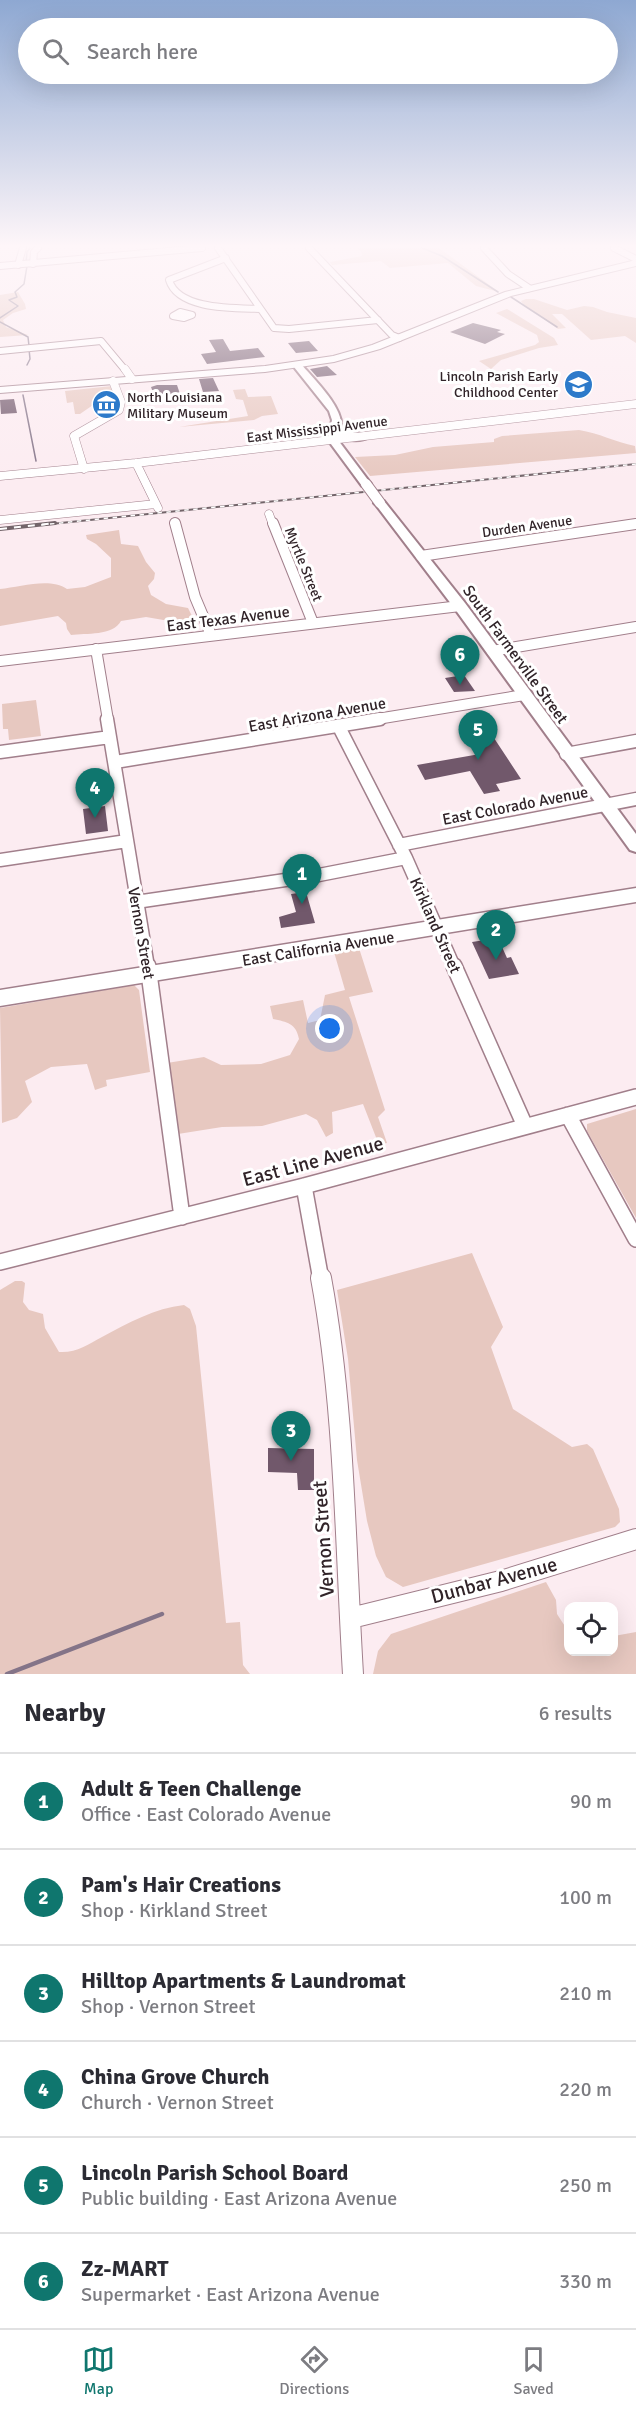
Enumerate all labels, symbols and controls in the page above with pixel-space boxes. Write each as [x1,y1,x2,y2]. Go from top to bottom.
search box [18,18,618,84]
icon: search [39,35,72,68]
text: Search here [87,38,198,65]
place label: Lincoln Parish Early Childhood Center [440,368,559,401]
school or university icon: Lincoln Parish Early Childhood Center [563,368,595,400]
museum icon: North Louisiana Military Museum [90,389,122,421]
place label: North Louisiana Military Museum [127,389,228,422]
street label: East Mississippi Avenue [246,412,388,447]
street label: Durden Avenue [481,512,573,541]
street label: Myrtle Street [281,525,326,604]
street label: South Farmerville Street [458,581,572,728]
street label: East Texas Avenue [166,602,291,636]
pin: 6 [440,636,480,685]
street label: East Arizona Avenue [247,693,387,737]
pin: 5 [458,710,498,760]
pin: 4 [76,768,115,818]
street label: East Colorado Avenue [441,782,590,830]
pin: 1 [282,854,322,904]
street label: Kirkland Street [405,874,465,977]
street label: Vernon Street [123,886,159,981]
pin: 2 [476,910,516,960]
street label: East California Avenue [241,927,396,971]
your location [315,1014,344,1043]
street label: East Line Avenue [240,1131,386,1192]
pin: 3 [272,1412,310,1461]
street label: Vernon Street [307,1480,340,1598]
street label: Dunbar Avenue [428,1552,560,1609]
map controls [564,1602,618,1656]
button: locate [564,1602,618,1656]
text: Nearby [24,1697,105,1729]
text: 6 results [539,1701,612,1726]
text: Adult & Teen Challenge [81,1775,301,1802]
text: 1 [38,1789,49,1814]
text: 90 m [570,1789,612,1814]
text: Office · East Colorado Avenue [81,1802,331,1827]
text: Pam's Hair Creations [81,1871,281,1898]
text: 2 [38,1885,49,1910]
text: 100 m [559,1885,612,1910]
text: Shop · Kirkland Street [81,1898,267,1923]
text: Hilltop Apartments & Laundromat [81,1967,406,1994]
text: 3 [38,1981,49,2006]
text: 210 m [559,1981,612,2006]
text: Shop · Vernon Street [81,1994,255,2019]
text: China Grove Church [81,2063,270,2090]
text: 4 [38,2077,49,2102]
text: 220 m [559,2077,612,2102]
text: Church · Vernon Street [81,2090,274,2115]
text: Lincoln Parish School Board [81,2159,348,2186]
text: 5 [38,2173,49,2198]
text: 250 m [559,2173,612,2198]
text: Public building · East Arizona Avenue [81,2186,397,2211]
text: Zz-MART [81,2255,168,2282]
text: 6 [38,2269,49,2294]
text: 330 m [559,2269,612,2294]
text: Supermarket · East Arizona Avenue [81,2282,380,2307]
tab: Map [82,2343,115,2399]
tab: Directions [279,2343,349,2399]
tab: Saved [514,2343,554,2399]

